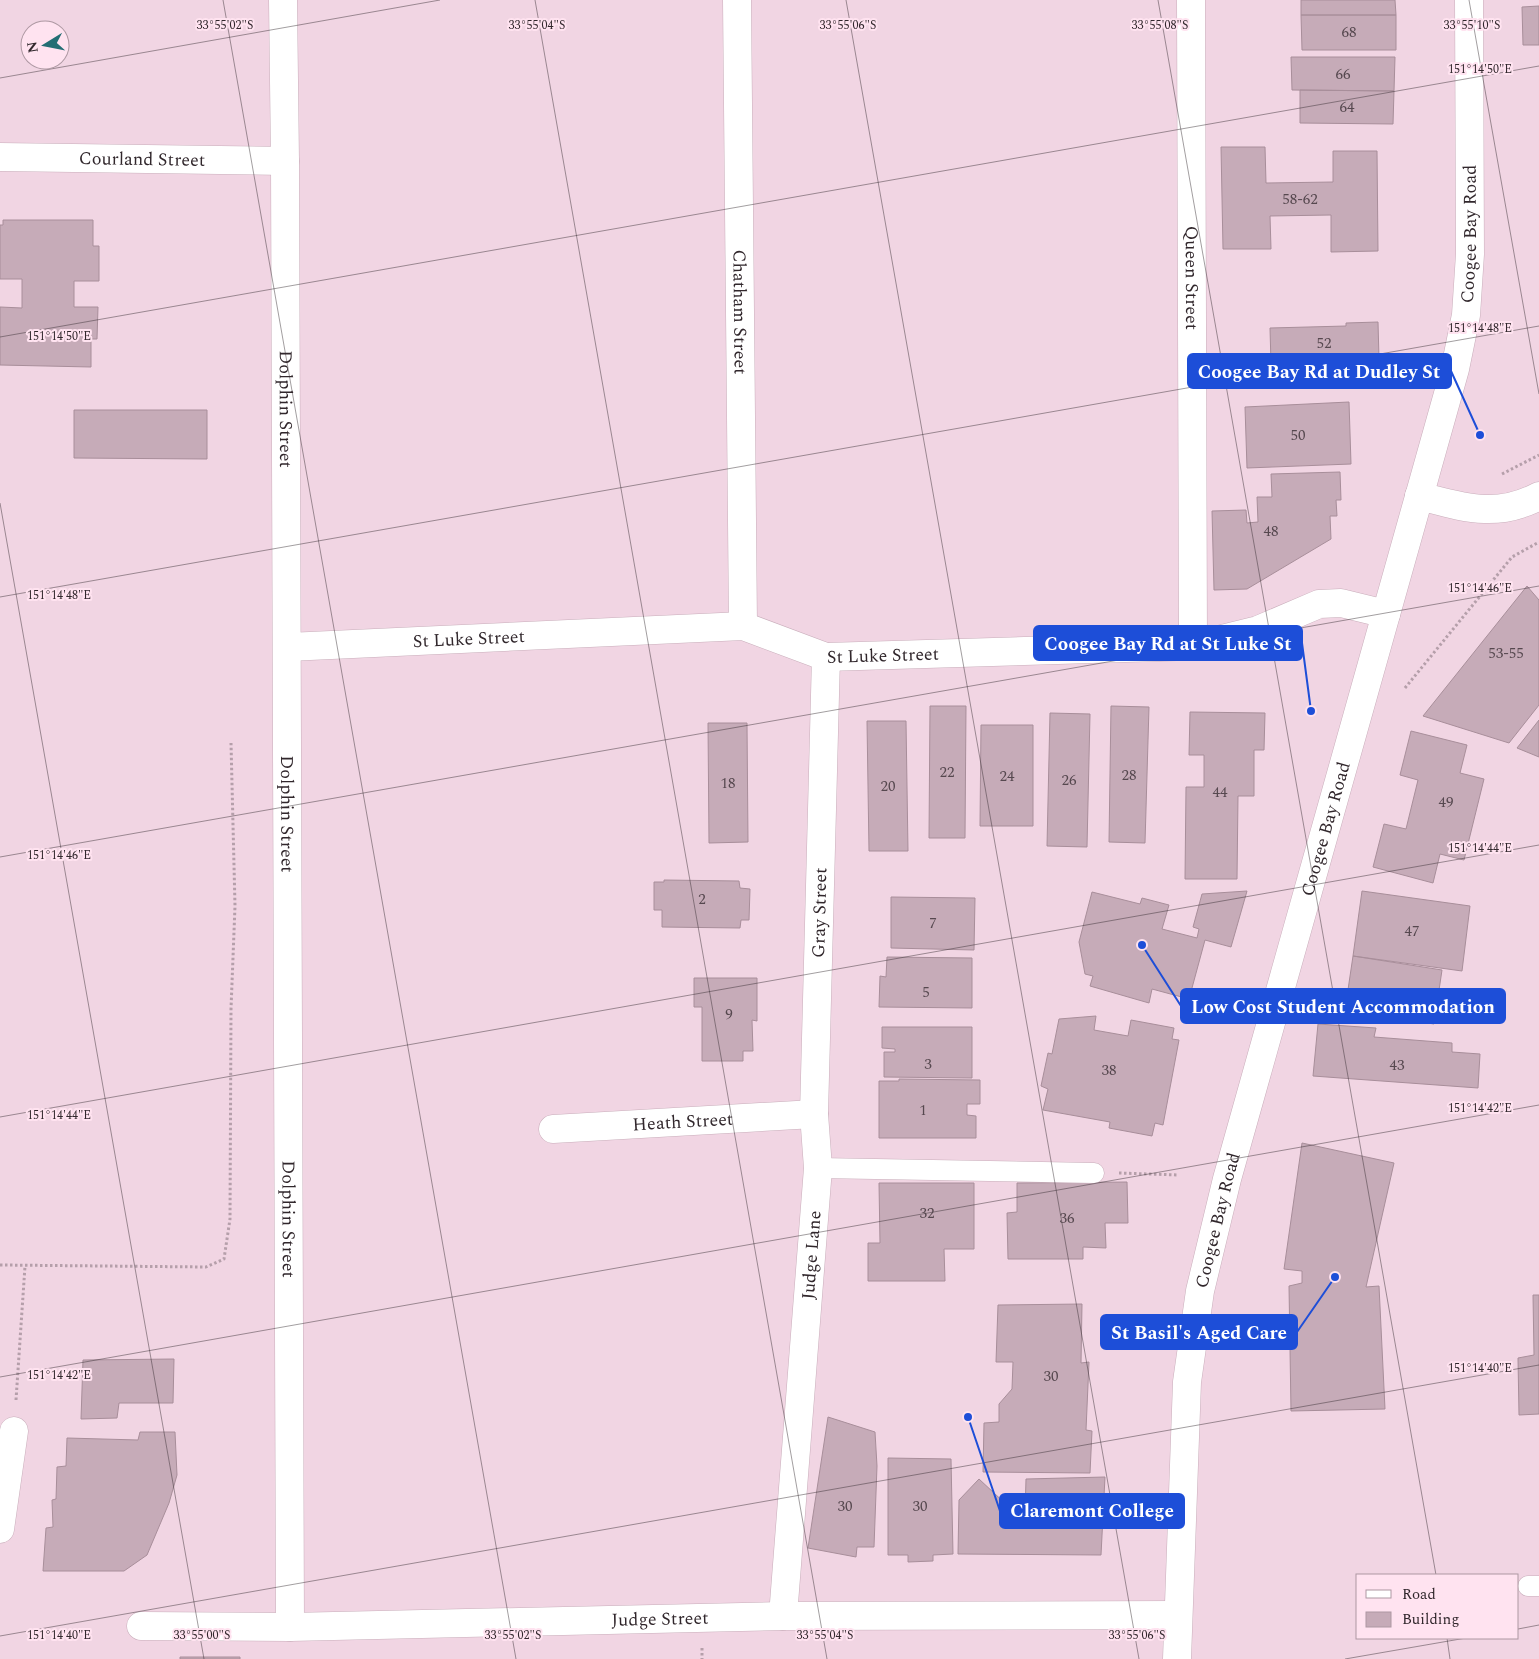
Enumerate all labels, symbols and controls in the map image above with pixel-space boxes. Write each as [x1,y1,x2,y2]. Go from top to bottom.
text: 33°55'02"S [197,16,253,35]
text: 33°55'04"S [509,16,565,35]
text: 33°55'06"S [820,16,876,35]
text: 33°55'08"S [1132,16,1188,35]
text: 33°55'10"S [1444,16,1500,35]
north arrow [20,20,70,70]
house number: 68 [1341,21,1357,44]
text: N [21,40,44,55]
text: 151°14'50"E [1448,60,1512,79]
house number: 66 [1335,63,1351,86]
house number: 64 [1339,96,1355,119]
street label: Courland Street [79,145,205,174]
street label: Coogee Bay Road [1454,165,1484,304]
house number: 58-62 [1282,188,1318,211]
street label: Queen Street [1178,226,1205,330]
street label: Chatham Street [725,249,754,375]
text: 151°14'48"E [1448,319,1512,338]
text: 151°14'50"E [27,327,91,346]
house number: 52 [1316,332,1332,355]
street label: Dolphin Street [272,350,299,468]
callout: Coogee Bay Rd at Dudley St [1188,354,1451,388]
text: Coogee Bay Rd at Dudley St [1198,358,1440,387]
house number: 50 [1290,424,1306,447]
house number: 48 [1263,520,1279,543]
text: 151°14'46"E [1448,579,1512,598]
text: 151°14'48"E [27,586,91,605]
street label: St Luke Street [412,623,526,655]
callout: Coogee Bay Rd at St Luke St [1034,626,1302,660]
text: Coogee Bay Rd at St Luke St [1044,630,1292,659]
street label: St Luke Street [826,641,939,671]
house number: 53-55 [1488,642,1524,665]
street label: Dolphin Street [273,755,300,873]
street label: Coogee Bay Road [1294,759,1358,899]
house number: 22 [939,761,955,784]
house number: 28 [1121,764,1137,787]
house number: 24 [999,765,1015,788]
house number: 26 [1061,769,1077,792]
house number: 18 [720,772,736,795]
house number: 20 [880,775,896,798]
house number: 44 [1212,781,1228,804]
house number: 49 [1438,791,1454,814]
text: 151°14'44"E [1448,839,1512,858]
text: 151°14'46"E [27,846,91,865]
street label: Gray Street [805,867,834,958]
house number: 2 [698,888,706,911]
house number: 7 [929,912,937,935]
house number: 47 [1404,920,1420,943]
house number: 5 [922,981,930,1004]
callout: Low Cost Student Accommodation [1181,989,1505,1023]
text: Low Cost Student Accommodation [1191,993,1495,1022]
house number: 9 [725,1003,733,1026]
house number: 3 [924,1053,932,1076]
house number: 43 [1389,1054,1405,1077]
house number: 38 [1101,1059,1117,1082]
house number: 1 [919,1099,927,1122]
text: 151°14'42"E [1448,1099,1512,1118]
text: 151°14'44"E [27,1106,91,1125]
street label: Heath Street [632,1106,734,1138]
street label: Coogee Bay Road [1188,1150,1248,1291]
street label: Dolphin Street [274,1160,302,1278]
house number: 32 [919,1202,935,1225]
house number: 36 [1059,1207,1075,1230]
street label: Judge Lane [795,1210,829,1301]
callout: St Basil's Aged Care [1101,1315,1297,1349]
text: St Basil's Aged Care [1111,1319,1287,1348]
text: 151°14'40"E [1448,1359,1512,1378]
house number: 30 [1043,1365,1059,1388]
text: 151°14'42"E [27,1366,91,1385]
callout: Claremont College [1000,1494,1184,1528]
house number: 30 [837,1495,853,1518]
house number: 30 [912,1495,928,1518]
text: Claremont College [1010,1497,1174,1526]
legend [1356,1574,1519,1639]
text: Road [1402,1583,1436,1606]
street label: Judge Street [611,1605,709,1634]
text: Building [1402,1608,1459,1631]
text: 151°14'40"E [27,1626,91,1645]
text: 33°55'00"S [174,1626,230,1645]
text: 33°55'02"S [485,1626,541,1645]
text: 33°55'04"S [797,1626,853,1645]
text: 33°55'06"S [1109,1626,1165,1645]

